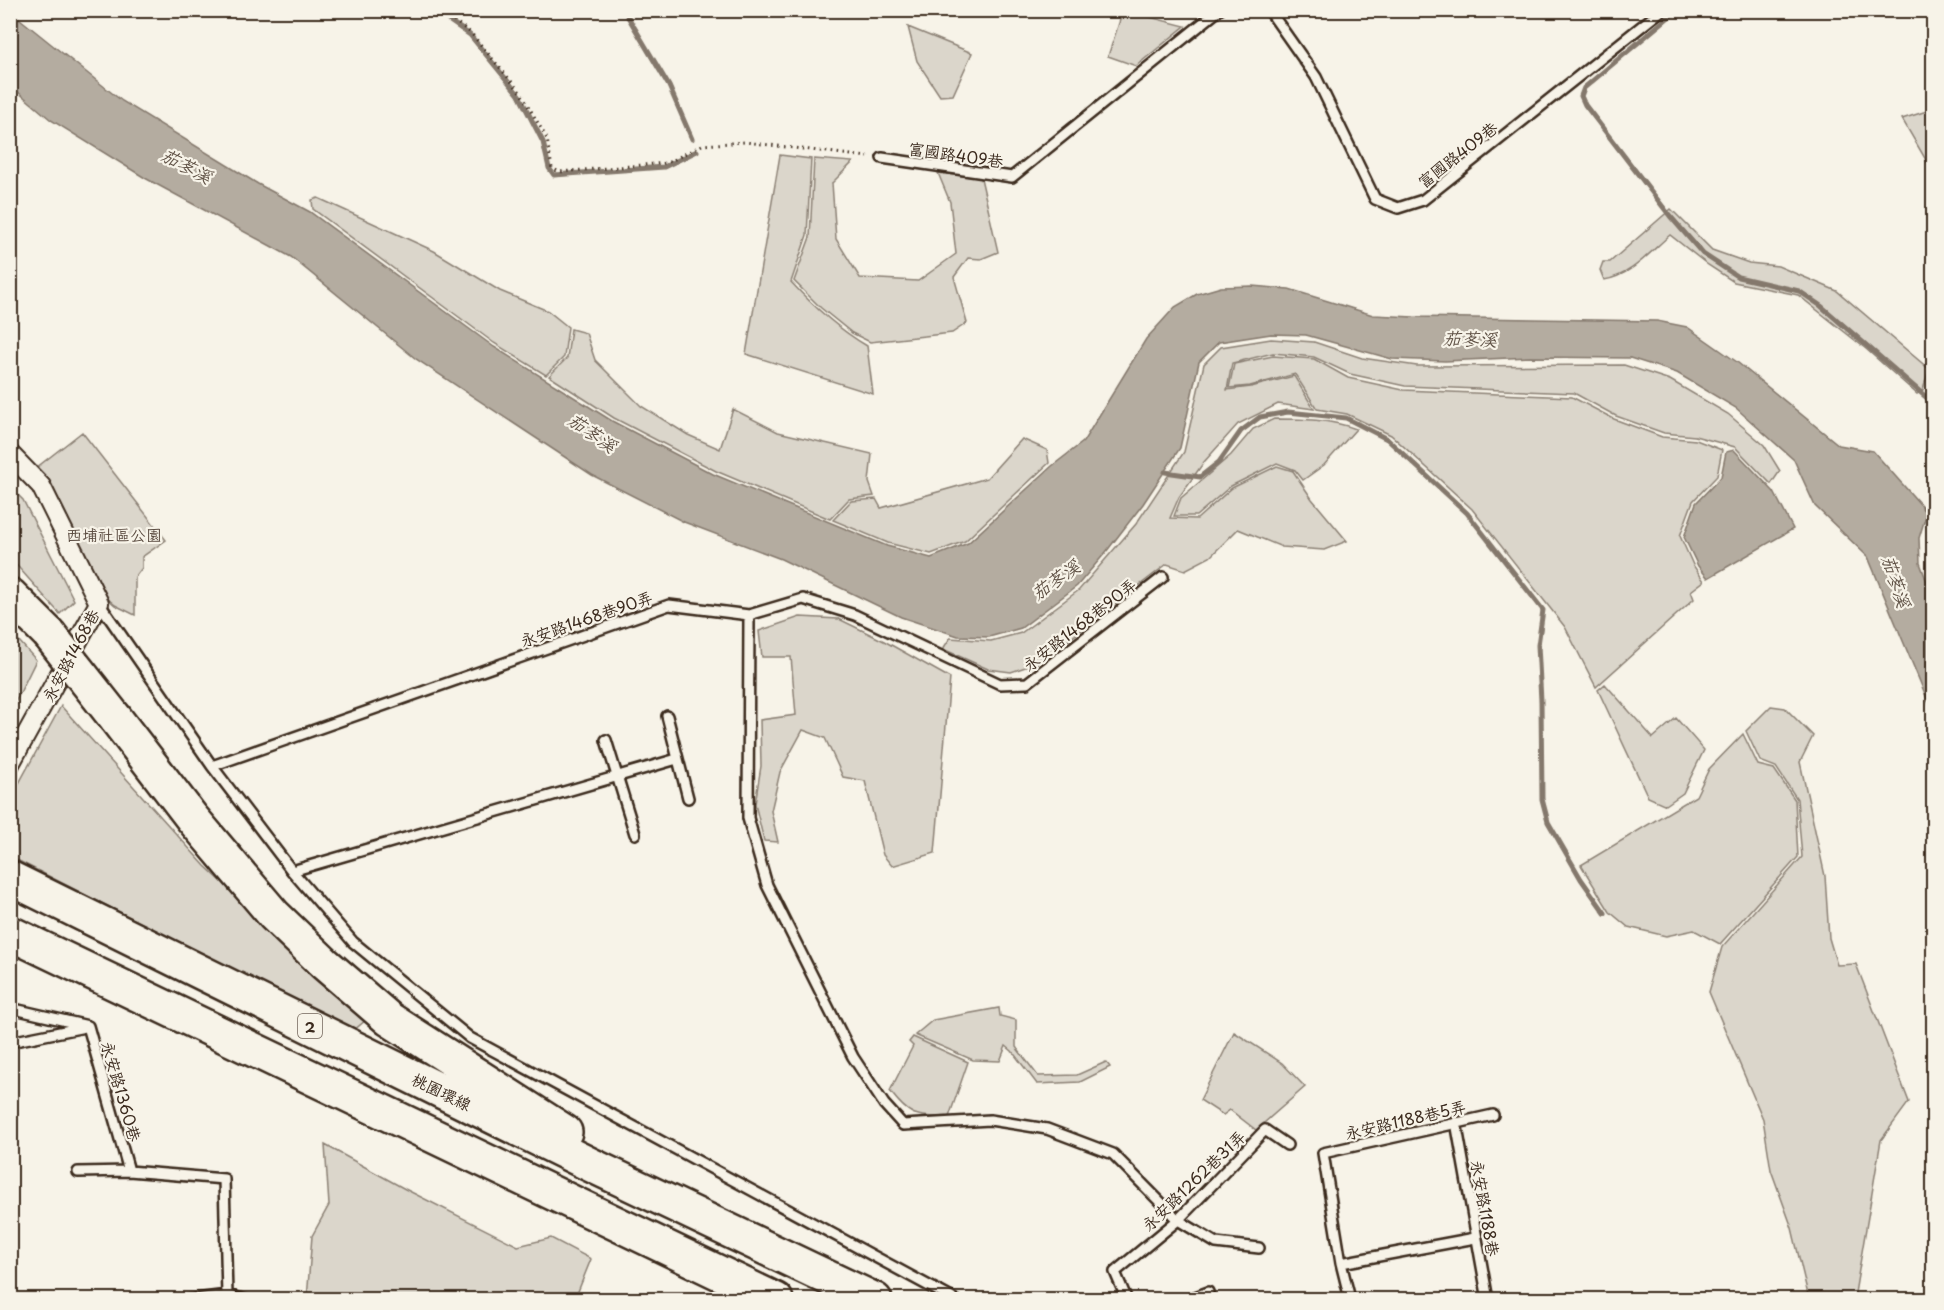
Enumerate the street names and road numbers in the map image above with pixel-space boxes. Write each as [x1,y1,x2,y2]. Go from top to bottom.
street label: 富國路409巷 [1412,115,1502,193]
street label: 富國路409巷 [907,135,1005,173]
street label: 永安路1468巷90弄 [1017,572,1141,676]
street label: 永安路1468巷90弄 [517,584,655,652]
street label: 永安路1468巷 [36,604,104,706]
road number: 2 [298,1014,322,1038]
street label: 永安路1360巷 [96,1038,148,1144]
street label: 桃園環線 [408,1066,476,1116]
street label: 永安路1188巷5弄 [1342,1093,1468,1145]
street label: 永安路1262巷31弄 [1136,1124,1250,1236]
street label: 永安路1188巷 [1466,1158,1506,1258]

